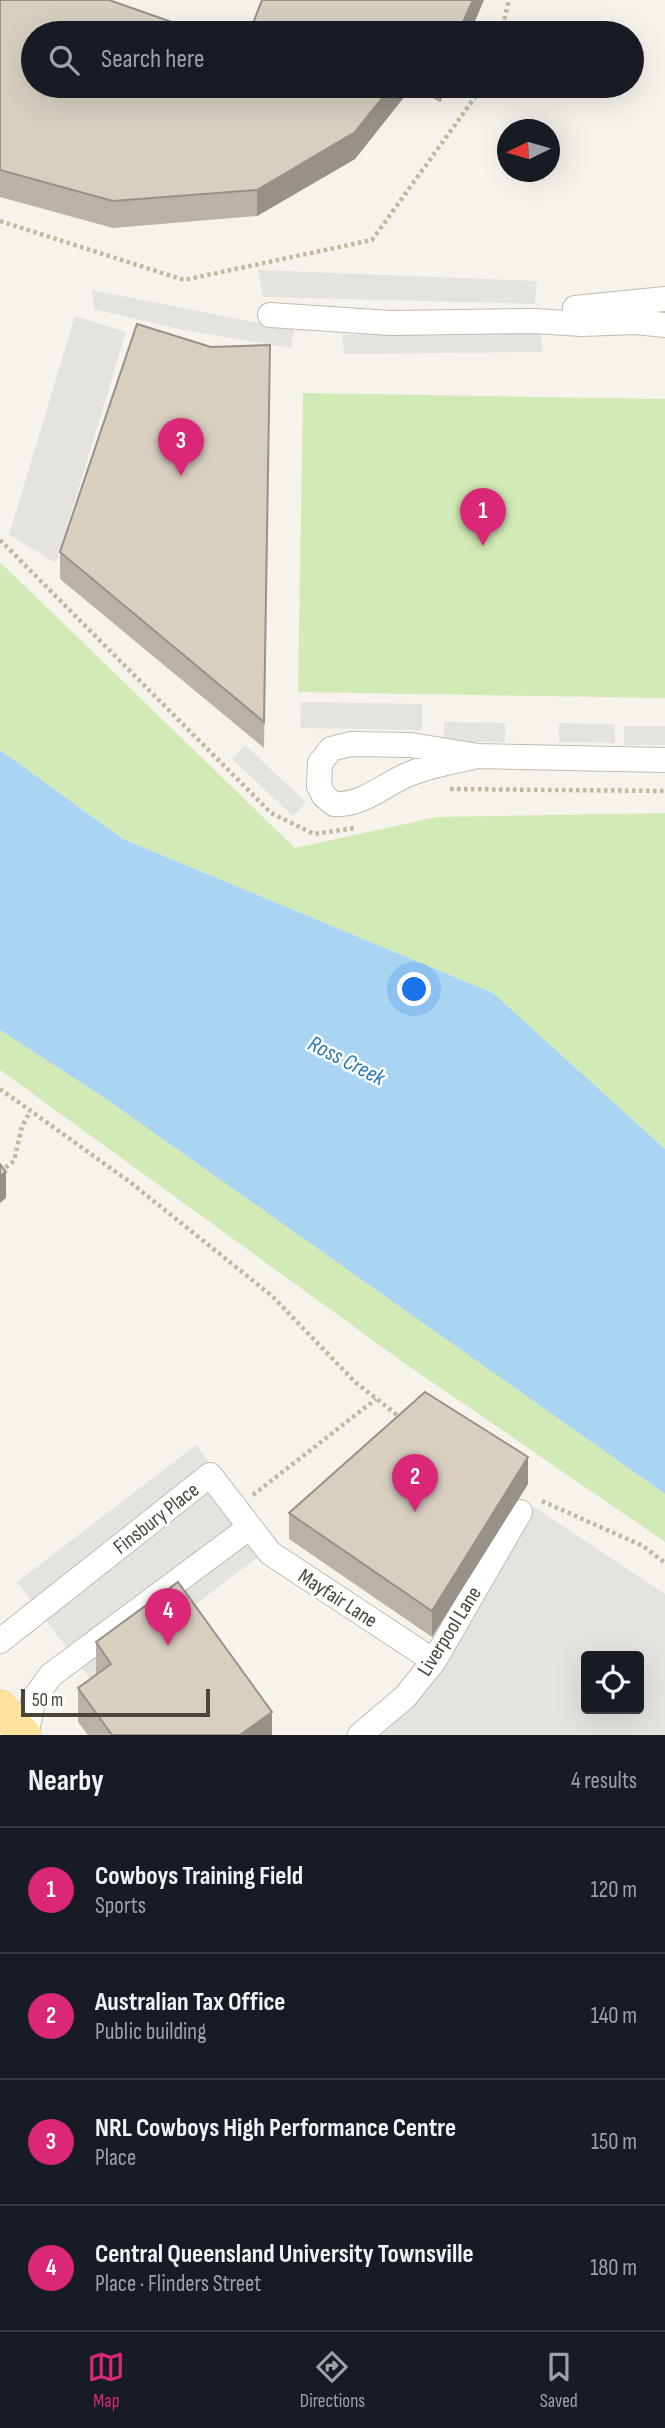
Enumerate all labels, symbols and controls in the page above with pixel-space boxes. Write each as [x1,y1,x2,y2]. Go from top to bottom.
search box [21,21,644,98]
icon: search [45,41,83,79]
text: Search here [101,44,204,75]
north arrow [497,119,560,182]
pin: 3 [158,418,204,476]
pin: 1 [460,488,506,546]
your location [397,972,431,1006]
water label: Ross Creek [303,1030,391,1093]
pin: 2 [392,1454,438,1512]
street label: Finsbury Place [109,1477,204,1559]
street label: Mayfair Lane [294,1564,382,1633]
street label: Liverpool Lane [412,1582,487,1681]
pin: 4 [145,1588,191,1646]
map controls [581,1651,644,1714]
button: locate [581,1651,644,1714]
scale bar [21,1686,210,1718]
text: 50 m [32,1689,63,1712]
text: Nearby [28,1763,104,1799]
text: 4 results [571,1767,637,1795]
text: Cowboys Training Field [95,1861,303,1892]
text: 1 [46,1876,56,1904]
text: 120 m [591,1876,637,1904]
text: Sports [95,1892,146,1920]
text: Australian Tax Office [95,1987,285,2018]
text: 2 [46,2002,56,2030]
text: 140 m [591,2002,637,2030]
text: Public building [95,2018,206,2046]
text: NRL Cowboys High Performance Centre [95,2113,456,2144]
text: 3 [46,2128,56,2156]
text: 150 m [591,2128,637,2156]
text: Place [95,2144,136,2172]
text: Central Queensland University Townsville [95,2239,474,2270]
text: 4 [46,2254,56,2282]
text: 180 m [590,2254,637,2282]
text: Place · Flinders Street [95,2270,261,2298]
tab: Map [87,2348,125,2413]
tab: Directions [300,2348,365,2413]
tab: Saved [540,2348,578,2413]

